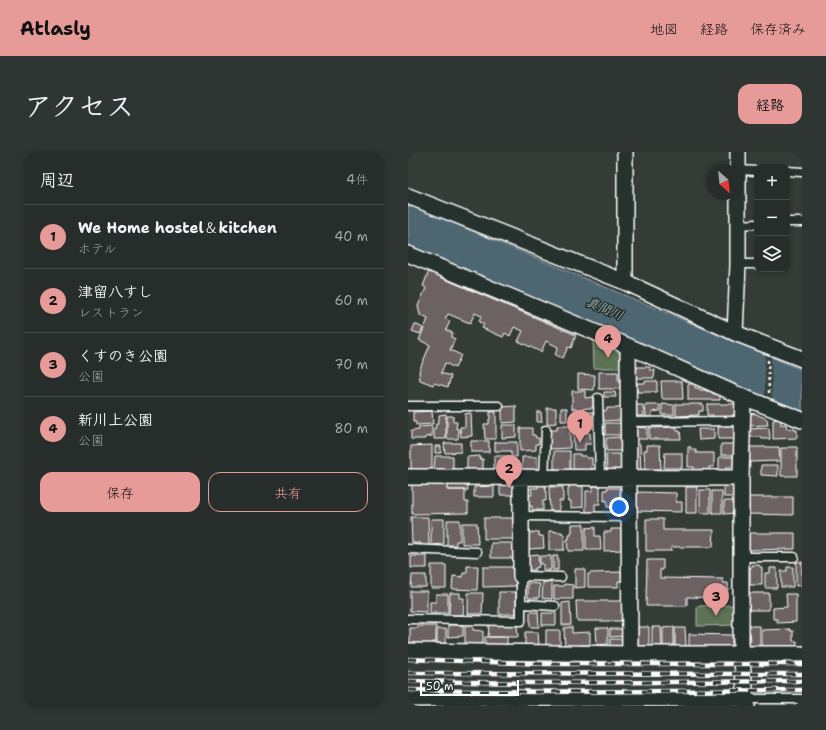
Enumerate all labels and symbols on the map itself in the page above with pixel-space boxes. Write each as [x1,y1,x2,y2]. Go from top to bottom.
north arrow [706,164,742,200]
water label: 真間川 [584,293,626,324]
pin: 4 [595,325,621,358]
pin: 1 [567,410,593,443]
pin: 2 [496,455,522,488]
your location [609,497,629,517]
pin: 3 [703,583,729,616]
scale bar [420,678,519,697]

